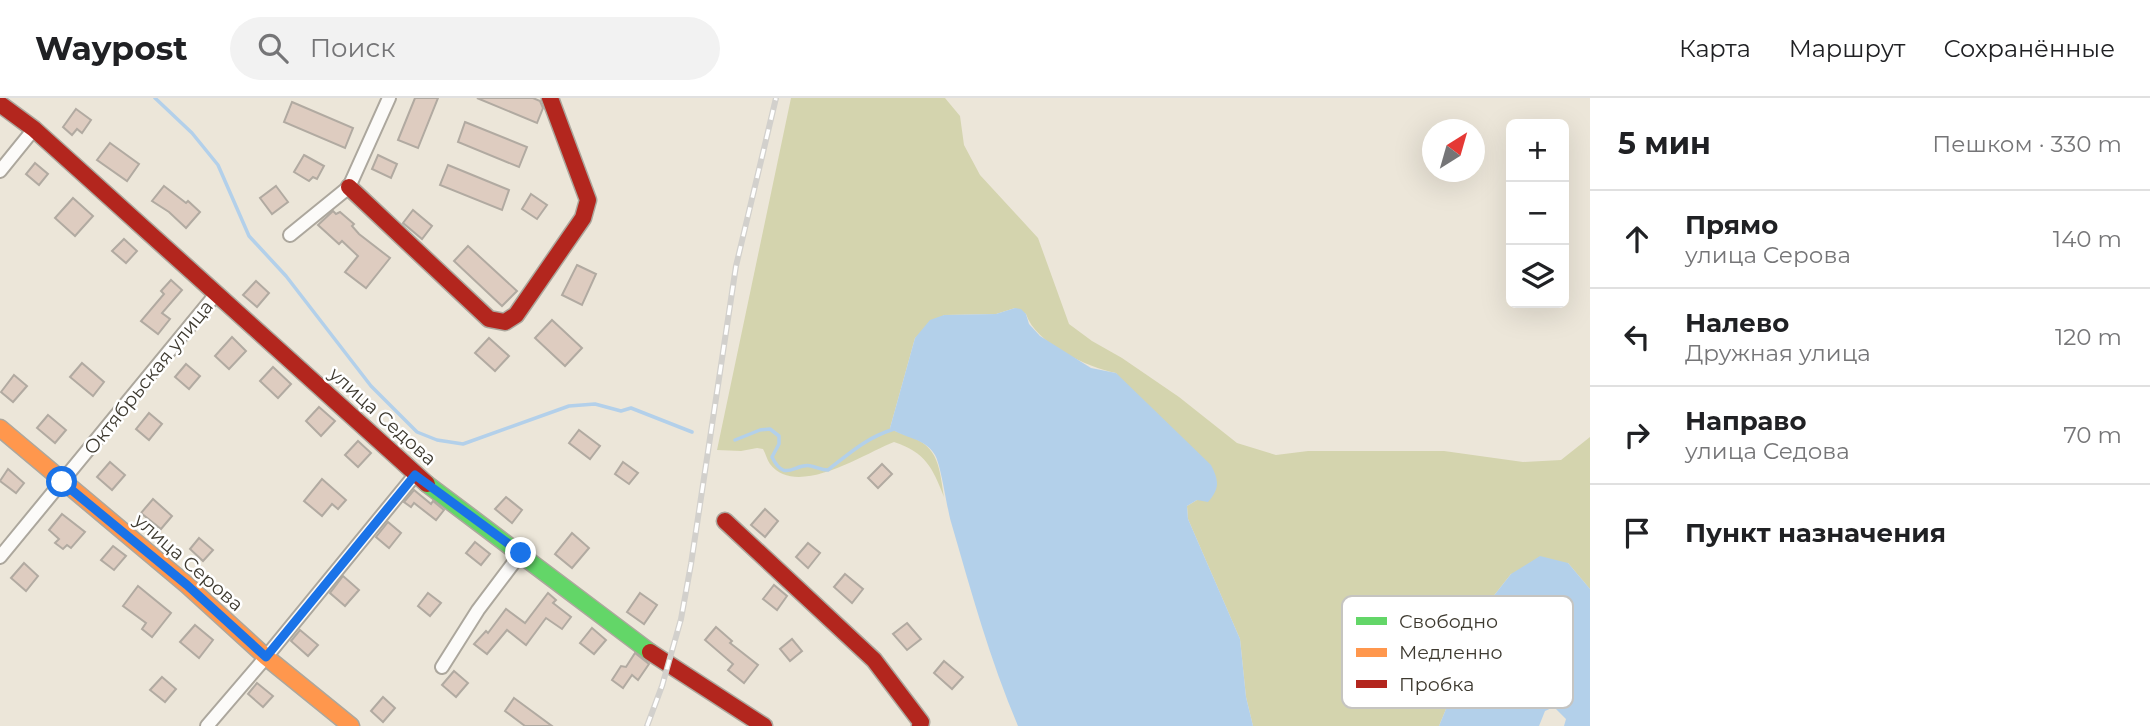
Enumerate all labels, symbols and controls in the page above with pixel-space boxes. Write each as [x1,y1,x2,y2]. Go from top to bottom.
search box [230,17,720,80]
text: Waypost [35,28,188,68]
icon: search [254,29,292,67]
text: Поиск [310,32,395,64]
text: Карта [1679,34,1751,63]
text: Маршрут [1789,34,1905,63]
text: Сохранённые [1943,34,2115,63]
north arrow [1422,119,1485,182]
map controls [1506,119,1569,308]
button: + [1506,119,1569,182]
text: 5 мин [1618,125,1711,162]
text: Пешком · 330 m [1932,130,2122,158]
button: − [1506,182,1569,245]
text: Прямо [1685,209,1778,241]
icon: ahead [1618,220,1656,258]
text: 140 m [2053,225,2122,253]
text: улица Серова [1685,241,1851,269]
button: layers [1506,245,1569,308]
street label: Октябрьская улица [79,295,218,459]
text: Налево [1685,307,1789,339]
icon: left [1618,318,1656,356]
text: 120 m [2055,323,2122,351]
text: Дружная улица [1685,339,1871,367]
street label: улица Седова [324,362,441,470]
text: Направо [1685,405,1806,437]
icon: right [1618,416,1656,454]
text: 70 m [2063,421,2122,449]
text: улица Седова [1685,437,1850,465]
route start [46,466,77,497]
street label: улица Серова [129,508,248,616]
icon: arrive [1618,514,1656,552]
text: Пункт назначения [1685,517,1946,549]
route end [505,537,536,568]
legend [1342,596,1573,708]
text: Свободно [1399,610,1498,633]
text: Медленно [1399,641,1503,664]
text: Пробка [1399,673,1474,696]

